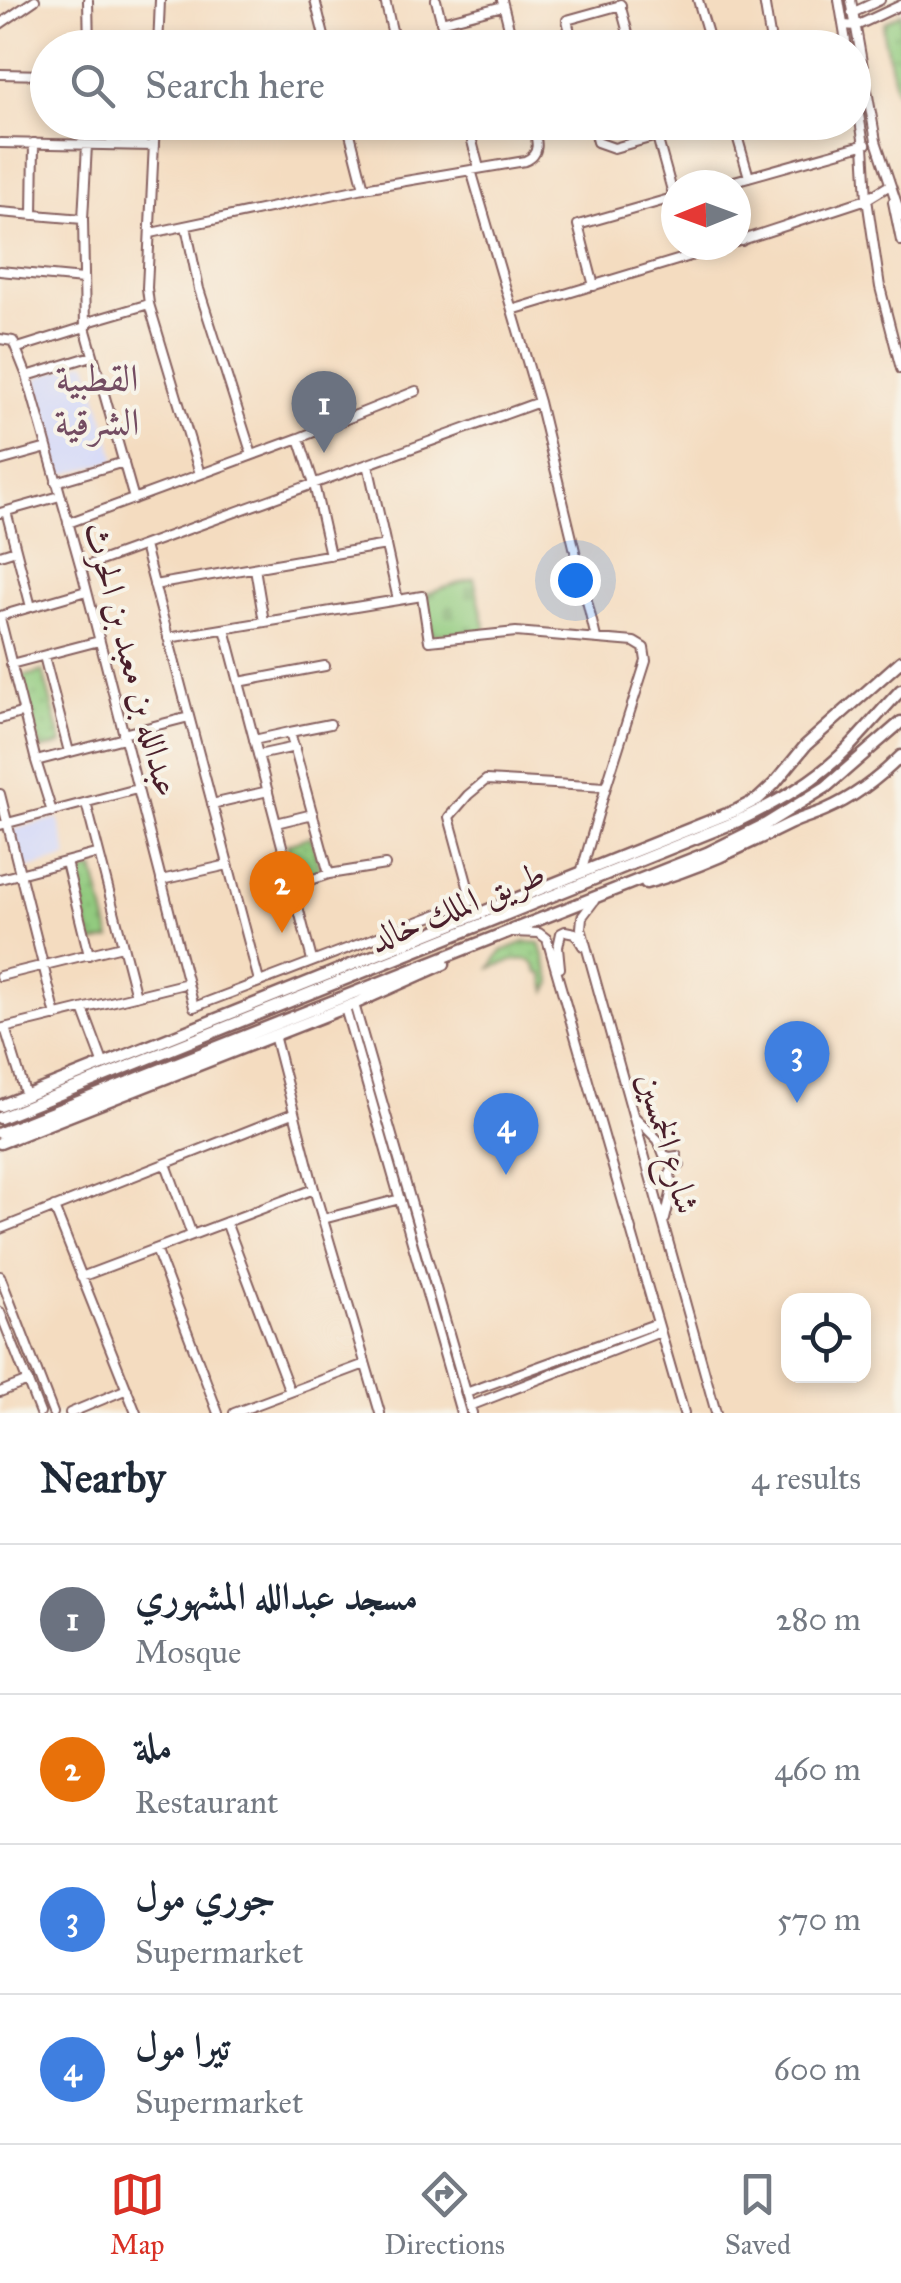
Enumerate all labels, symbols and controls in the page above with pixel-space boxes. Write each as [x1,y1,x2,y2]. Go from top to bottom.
search box [30,30,871,140]
icon: search [65,58,120,113]
text: Search here [145,62,325,108]
north arrow [661,170,751,260]
district label: القطبية الشرقية [54,355,140,447]
pin: 1 [292,370,356,453]
street label: عبدالله بن معبد بن الحرث [74,517,189,801]
your location [550,555,601,606]
pin: 2 [250,850,314,933]
street label: طريق الملك خالد [363,852,551,961]
pin: 3 [764,1020,830,1103]
street label: شارع الخمسين [621,1067,709,1221]
pin: 4 [474,1092,538,1175]
map controls [781,1293,871,1383]
button: locate [781,1293,871,1383]
text: Nearby [40,1452,165,1504]
text: 4 results [751,1459,861,1498]
text: مسجد عبدالله المشهوري [135,1573,418,1619]
text: 1 [66,1600,79,1639]
text: 280 m [776,1600,861,1639]
text: Mosque [135,1633,241,1672]
text: ملة [135,1723,172,1769]
text: 2 [65,1750,80,1789]
text: 460 m [774,1750,861,1789]
text: Restaurant [135,1783,278,1822]
text: جوري مول [135,1873,276,1919]
text: 3 [66,1900,79,1939]
text: 570 m [777,1900,861,1939]
text: Supermarket [135,1933,303,1972]
text: تيرا مول [135,2023,230,2069]
text: 4 [64,2050,81,2089]
text: 600 m [774,2050,861,2089]
text: Supermarket [135,2083,303,2122]
tab: Map [110,2167,165,2262]
tab: Directions [384,2167,505,2262]
tab: Saved [725,2167,791,2262]

